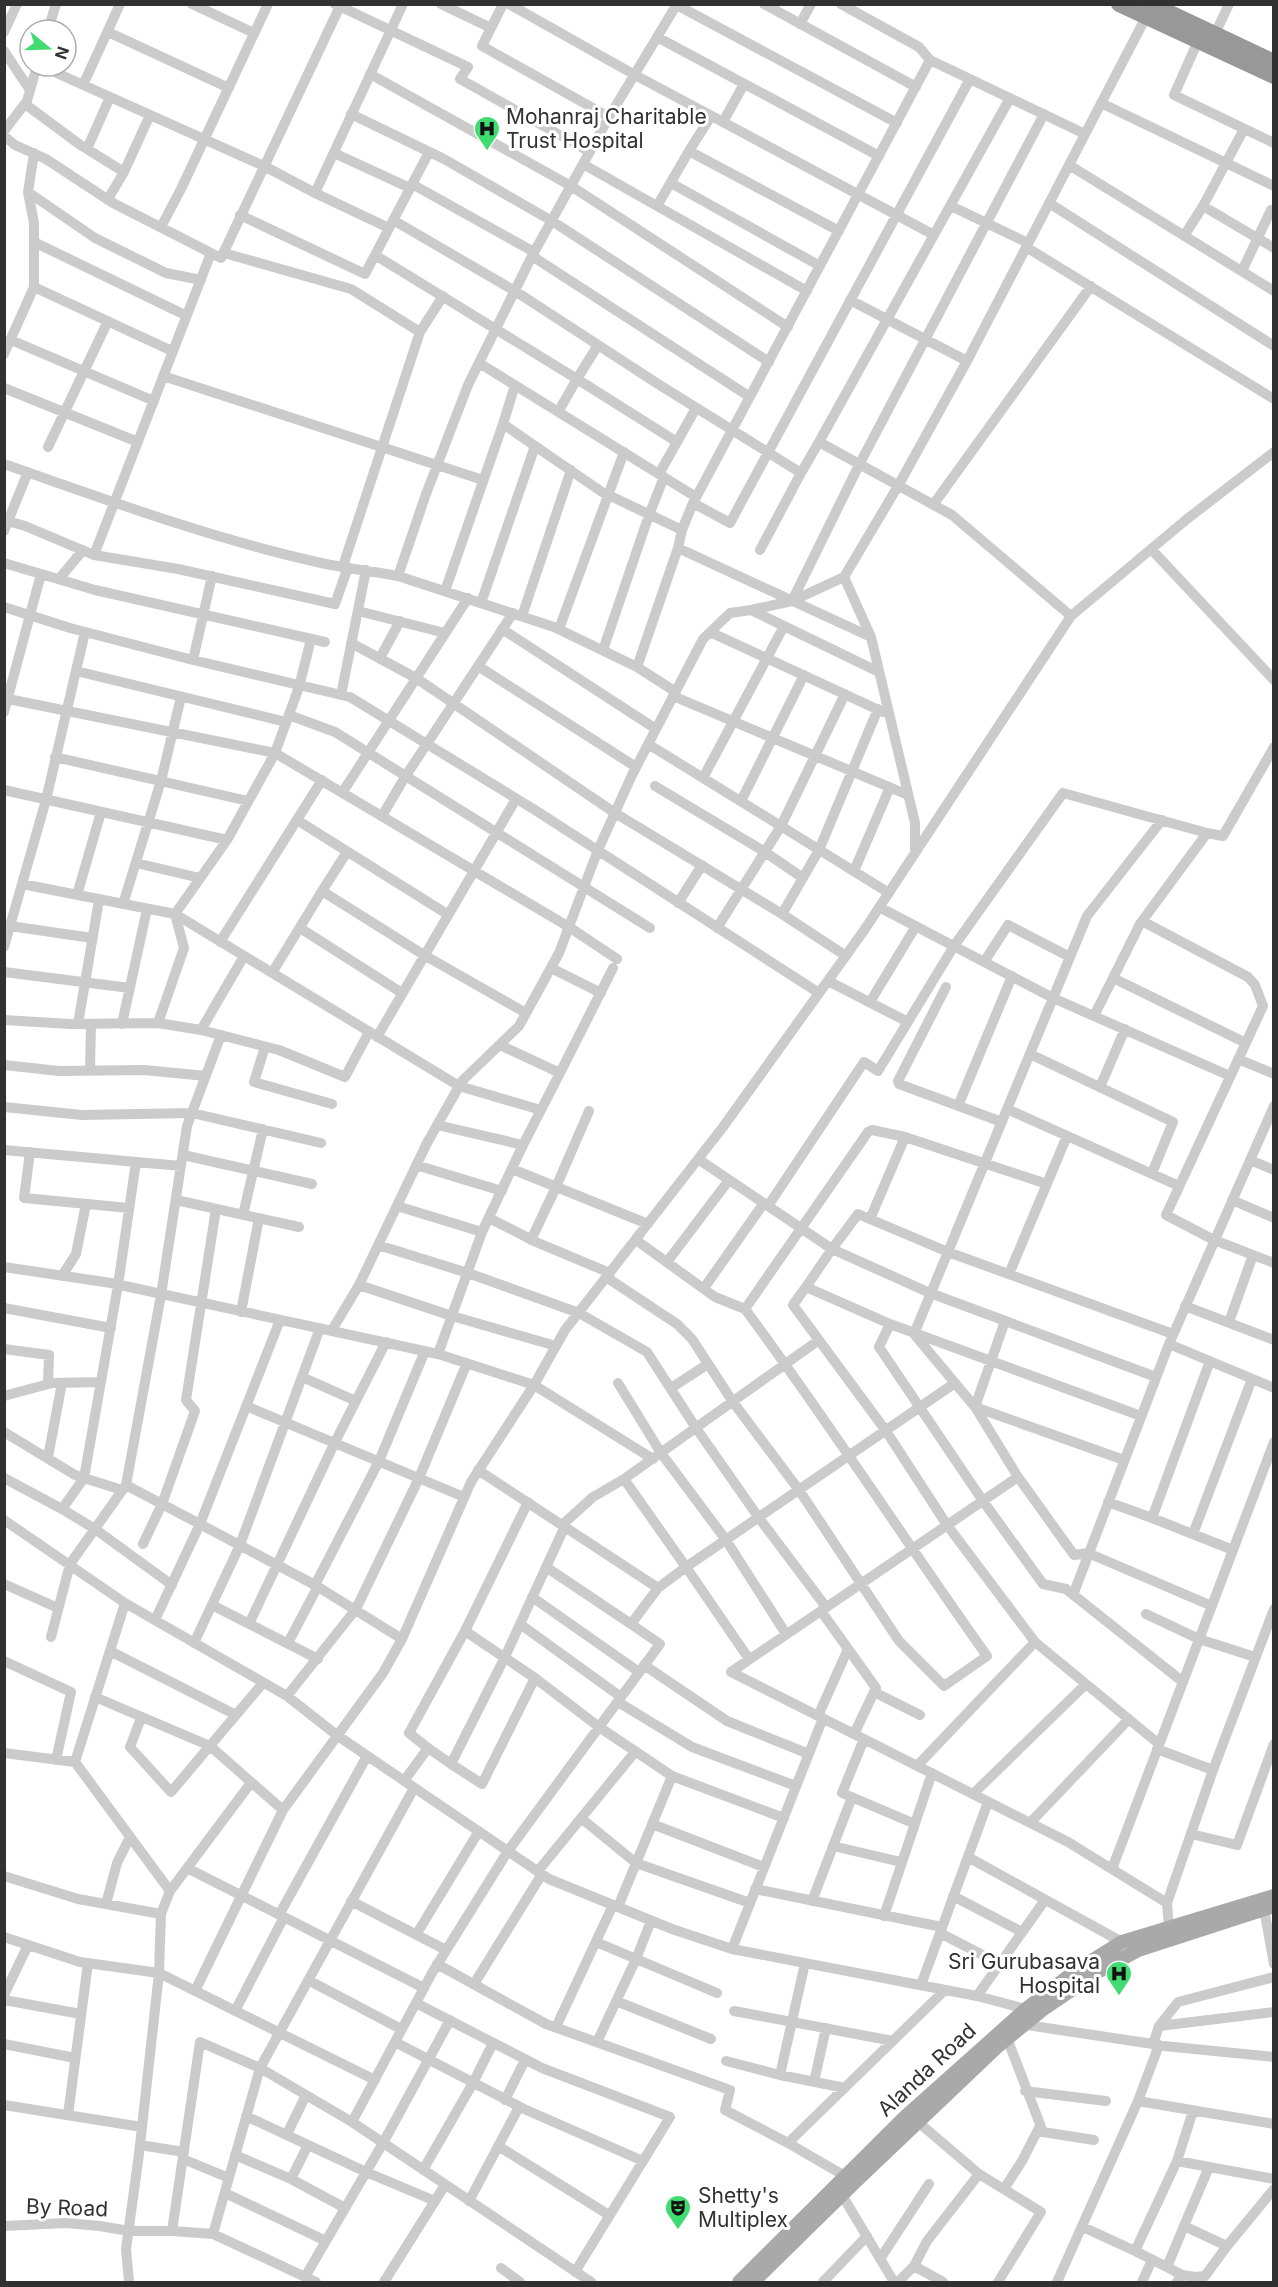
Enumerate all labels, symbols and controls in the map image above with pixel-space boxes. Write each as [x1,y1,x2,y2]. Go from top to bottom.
north arrow [18,18,78,78]
text: N [51,44,74,62]
place label: Mohanraj Charitable Trust Hospital [506,104,707,153]
hospital icon: Mohanraj Charitable Trust Hospital [472,114,502,152]
place label: Sri Gurubasava Hospital [948,1949,1100,1998]
hospital icon: Sri Gurubasava Hospital [1104,1959,1134,1997]
street label: Alanda Road [872,2018,981,2121]
place label: Shetty's Multiplex [698,2183,788,2232]
theatre icon: Shetty's Multiplex [663,2193,693,2231]
street label: By Road [26,2194,108,2221]

